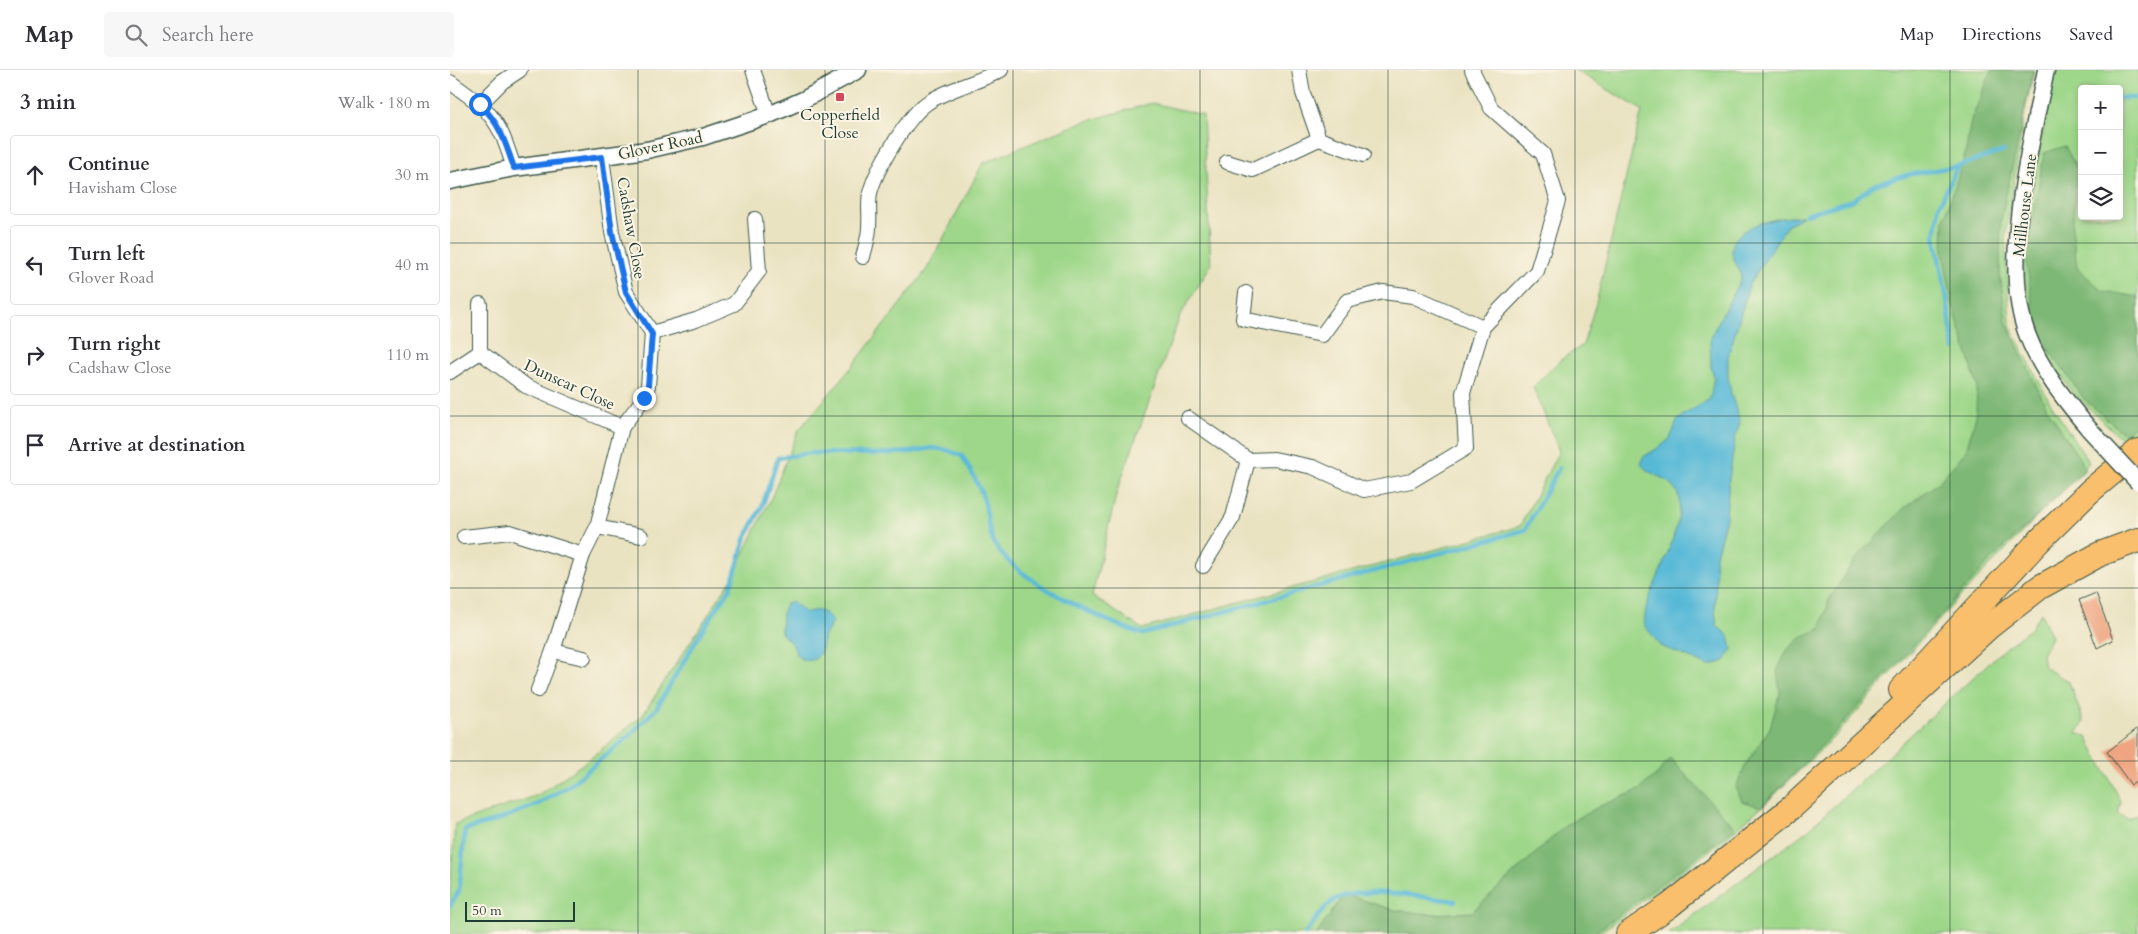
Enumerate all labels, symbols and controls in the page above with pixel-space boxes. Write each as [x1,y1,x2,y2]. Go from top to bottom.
search box [104,12,454,57]
text: Map [25,18,74,51]
icon: search [122,21,150,49]
text: Search here [162,22,254,48]
text: Map [1900,22,1934,47]
text: Directions [1962,22,2041,47]
text: Saved [2069,22,2113,47]
map controls [2078,85,2123,220]
button: + [2078,85,2123,130]
text: 3 min [20,88,76,117]
marker: Copperfield Close [834,91,846,103]
text: Walk · 180 m [338,92,430,114]
route start [469,93,492,116]
place label: Copperfield Close [800,104,880,144]
street label: Glover Road [616,126,705,166]
button: − [2078,130,2123,175]
text: Continue [68,151,150,177]
street label: Millhouse Lane [2008,152,2042,258]
icon: ahead [21,161,49,189]
text: 30 m [395,164,429,186]
street label: Cadshaw Close [611,175,651,281]
button: layers [2078,175,2123,220]
text: Havisham Close [68,177,177,199]
text: Turn left [68,241,145,267]
icon: left [21,251,49,279]
text: 40 m [395,254,429,276]
text: Glover Road [68,267,154,289]
text: Turn right [68,331,160,357]
icon: right [21,341,49,369]
text: 110 m [387,344,429,366]
street label: Dunscar Close [520,354,619,416]
text: Cadshaw Close [68,357,171,379]
route end [633,387,656,410]
icon: arrive [21,431,49,459]
text: Arrive at destination [68,432,245,458]
scale bar [465,899,575,922]
text: 50 m [472,901,502,920]

